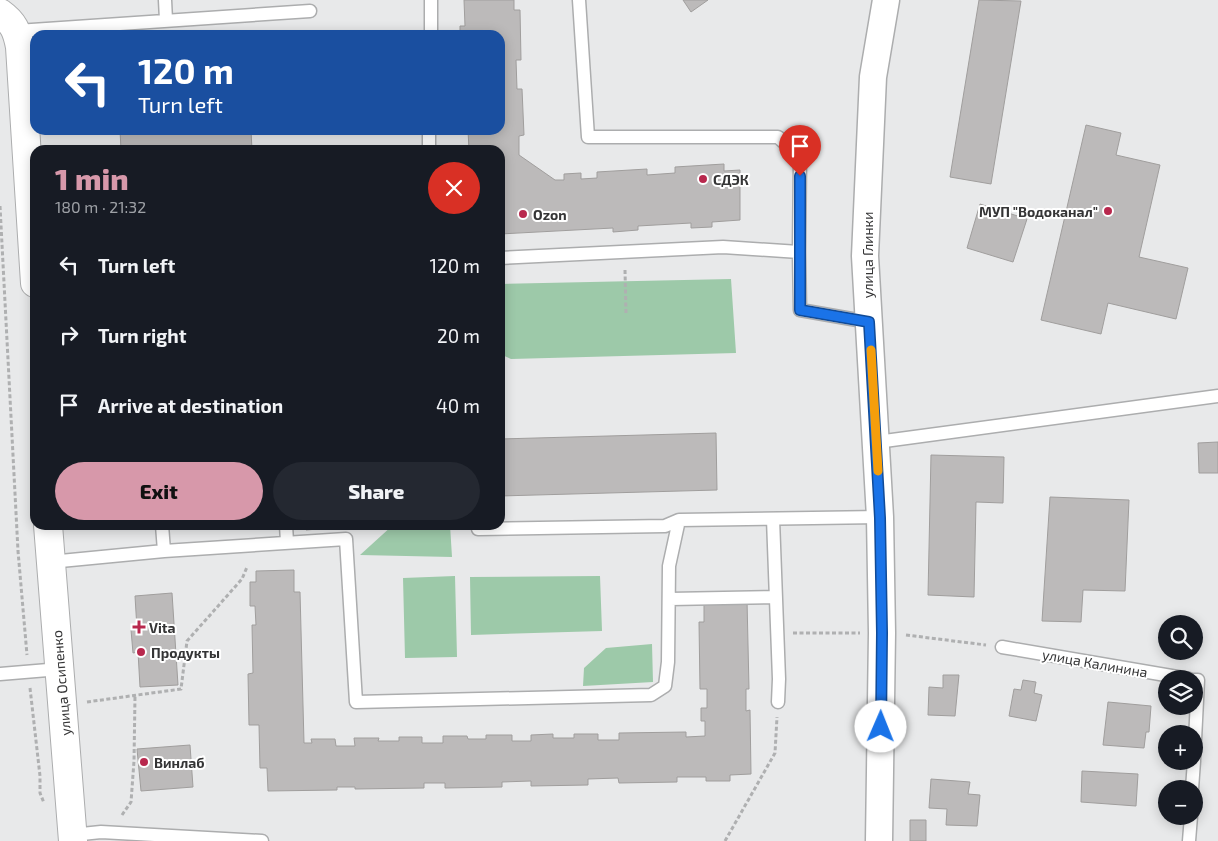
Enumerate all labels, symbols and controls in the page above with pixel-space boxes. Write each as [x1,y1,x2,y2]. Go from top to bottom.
text: 120 m [138,49,234,91]
icon: left [55,50,120,115]
text: Turn left [138,91,223,117]
pin [779,125,821,176]
icon: arrive [786,132,814,160]
text: 1 min [55,160,129,196]
button: close [428,162,480,214]
place label: СДЭК [713,171,749,188]
marker: СДЭК [697,173,709,185]
text: 180 m · 21:32 [55,197,146,216]
place label: МУП "Водоканал" [979,203,1098,220]
marker: МУП "Водоканал" [1102,205,1114,217]
place label: Ozon [533,206,567,223]
marker: Ozon [517,208,529,220]
street label: улица Глинки [859,212,876,298]
icon: left [55,251,83,279]
text: Turn left [98,254,175,277]
text: 120 m [429,254,480,277]
icon: right [55,321,83,349]
text: Turn right [98,324,186,347]
text: 20 m [437,324,480,347]
icon: arrive [55,391,83,419]
text: Arrive at destination [98,394,283,417]
text: 40 m [436,394,480,417]
button: Exit [55,462,263,520]
button: Share [273,462,480,520]
map controls [1158,615,1203,825]
button: search [1158,615,1203,660]
place label: Vita [149,619,176,636]
marker: Vita [133,621,145,633]
street label: улица Осипенко [48,630,74,736]
place label: Продукты [151,644,220,661]
street label: улица Калинина [1041,645,1149,681]
marker: Продукты [135,646,147,658]
button: layers [1158,670,1203,715]
position arrow [854,700,906,752]
button: + [1158,725,1203,770]
place label: Винлаб [154,754,205,771]
marker: Винлаб [138,756,150,768]
button: − [1158,780,1203,825]

